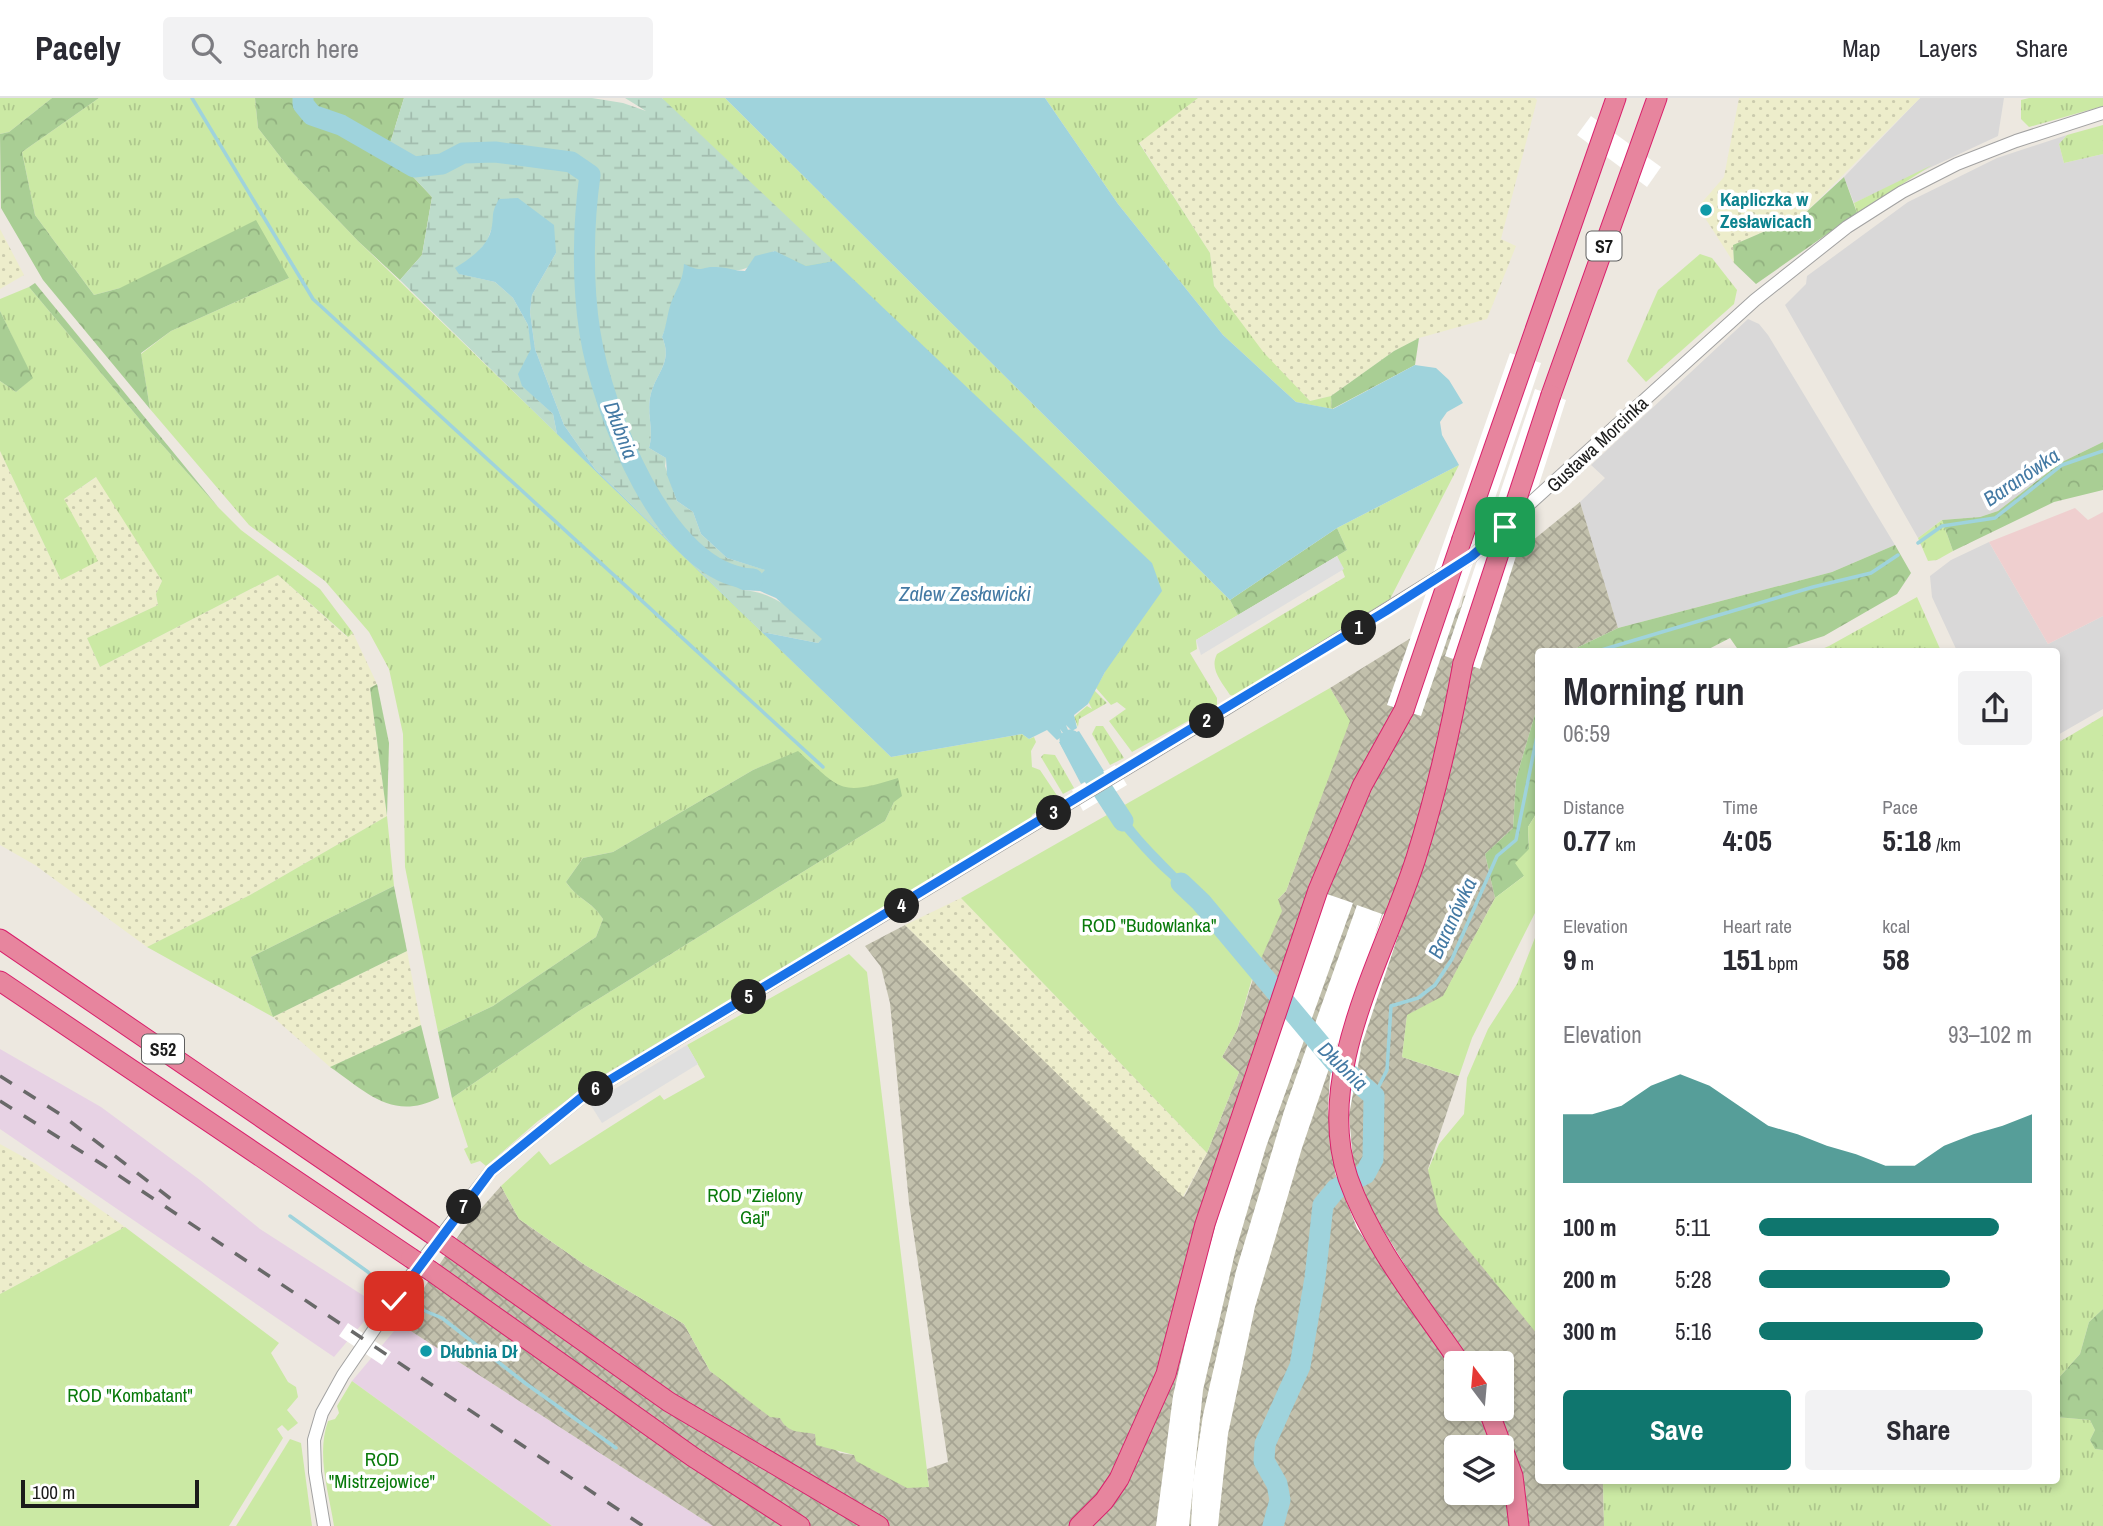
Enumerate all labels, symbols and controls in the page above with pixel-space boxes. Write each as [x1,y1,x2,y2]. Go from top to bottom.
search box [163,17,653,80]
text: Pacely [35,26,121,70]
icon: search [187,29,225,67]
text: Search here [243,31,359,66]
text: Map [1842,32,1880,64]
text: Layers [1918,32,1977,64]
text: Share [2015,32,2068,64]
place label: Kapliczka w Zesławicach [1720,186,1812,234]
marker: Kapliczka w Zesławicach [1698,202,1714,218]
road number: S7 [1586,232,1622,260]
street label: Gustawa Morcinka [1541,390,1654,498]
water label: Dłubnia [597,397,645,463]
water label: Baranówka [1977,441,2065,513]
pin [1475,497,1535,557]
icon: arrive [1486,508,1524,546]
water label: Zalew Zesławicki [898,579,1031,608]
pin: 1 [1342,610,1376,646]
text: 1 [1354,614,1363,640]
text: Morning run [1563,666,1745,717]
button: share [1958,671,2032,745]
pin: 2 [1190,704,1224,738]
text: 2 [1202,707,1211,733]
text: 06:59 [1563,718,1610,749]
text: Distance [1563,794,1624,820]
text: Time [1723,794,1758,820]
text: Pace [1882,794,1918,820]
pin: 3 [1036,796,1072,830]
text: 3 [1049,799,1058,825]
text: 0.77 [1563,820,1611,860]
text: 4:05 [1723,820,1772,860]
text: 5:18 [1882,820,1932,860]
text: km [1611,831,1636,857]
text: /km [1932,831,1961,857]
water label: Baranówka [1421,873,1483,963]
pin: 4 [884,888,920,924]
text: 4 [897,892,906,918]
park label: ROD "Budowlanka" [1082,912,1216,938]
text: Elevation [1563,913,1628,939]
text: Heart rate [1723,913,1792,939]
text: kcal [1882,913,1910,939]
text: 9 [1563,939,1577,979]
text: 151 [1723,939,1764,979]
text: 58 [1882,939,1910,979]
text: m [1577,950,1594,976]
text: bpm [1764,950,1798,976]
pin: 5 [732,979,766,1014]
text: 5 [744,983,753,1009]
text: Elevation [1563,1019,1642,1050]
text: 93–102 m [1948,1019,2032,1050]
road number: S52 [142,1034,184,1064]
water label: Dłubnia [1312,1035,1374,1097]
pin: 6 [578,1072,614,1107]
text: 6 [591,1075,600,1101]
park label: ROD "Zielony Gaj" [707,1182,803,1230]
pin: 7 [447,1190,482,1224]
text: 7 [459,1193,468,1219]
text: 100 m [1563,1212,1616,1243]
text: 5:11 [1675,1212,1710,1243]
text: 200 m [1563,1264,1616,1295]
text: 5:28 [1675,1264,1712,1295]
pin [364,1271,424,1331]
icon: check [375,1282,413,1320]
text: 300 m [1563,1316,1616,1347]
text: 5:16 [1675,1316,1712,1347]
place label: Dłubnia Dł [440,1338,518,1364]
marker: Dłubnia Dł [418,1343,434,1359]
north arrow [1444,1351,1514,1421]
map controls [1444,1351,1514,1505]
park label: ROD "Kombatant" [67,1382,193,1408]
button: Save [1563,1390,1791,1470]
button: Share [1805,1390,2032,1470]
button: layers [1444,1435,1514,1505]
park label: ROD "Mistrzejowice" [329,1446,435,1494]
scale bar [21,1477,200,1509]
text: 100 m [32,1479,75,1505]

